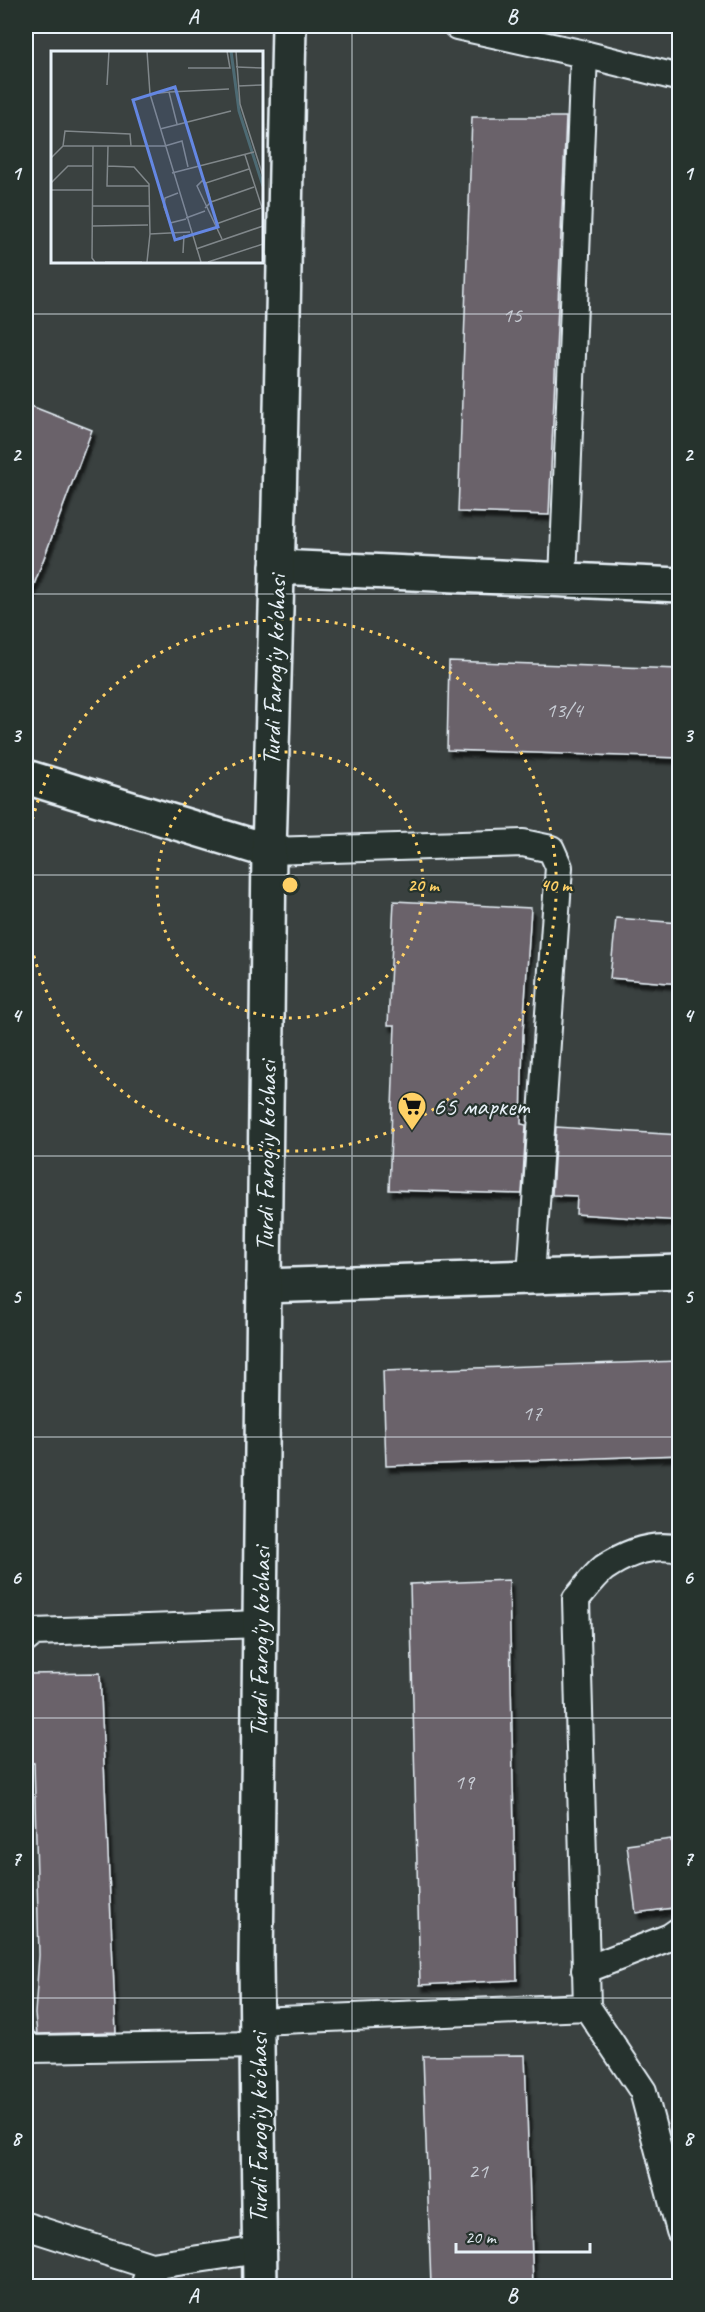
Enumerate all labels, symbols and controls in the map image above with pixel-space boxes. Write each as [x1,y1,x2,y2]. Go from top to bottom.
text: A [188,4,200,29]
text: B [507,4,519,29]
inset map [51,51,262,262]
text: 1 [12,161,23,186]
text: 1 [684,161,695,186]
house number: 15 [502,301,523,329]
text: 2 [12,442,23,467]
text: 2 [684,442,695,467]
street label: Turdi Farog'iy ko'chasi [254,571,294,766]
house number: 13/4 [546,696,585,724]
text: 3 [12,723,23,748]
text: 3 [684,723,695,748]
text: 20 m [408,874,440,896]
text: 40 m [541,874,573,896]
centre of rings [280,875,300,895]
text: 4 [12,1003,24,1028]
text: 4 [684,1003,696,1028]
street label: Turdi Farog'iy ko'chasi [248,1057,284,1252]
supermarket icon: 65 маркет [396,1090,428,1132]
place label: 65 маркет [433,1090,530,1123]
text: 5 [12,1284,23,1309]
text: 5 [684,1284,695,1309]
house number: 17 [522,1399,543,1427]
street label: Turdi Farog'iy ko'chasi [242,1543,278,1738]
text: 6 [11,1565,22,1590]
text: 6 [683,1565,694,1590]
house number: 19 [454,1768,476,1796]
text: 7 [12,1846,23,1871]
text: 7 [684,1846,695,1871]
street label: Turdi Farog'iy ko'chasi [242,2030,275,2223]
text: 8 [12,2126,24,2151]
text: 8 [684,2126,696,2151]
house number: 21 [468,2157,489,2185]
scale bar [456,2216,590,2254]
text: 20 m [465,2226,498,2248]
text: A [188,2283,200,2308]
text: B [507,2283,519,2308]

